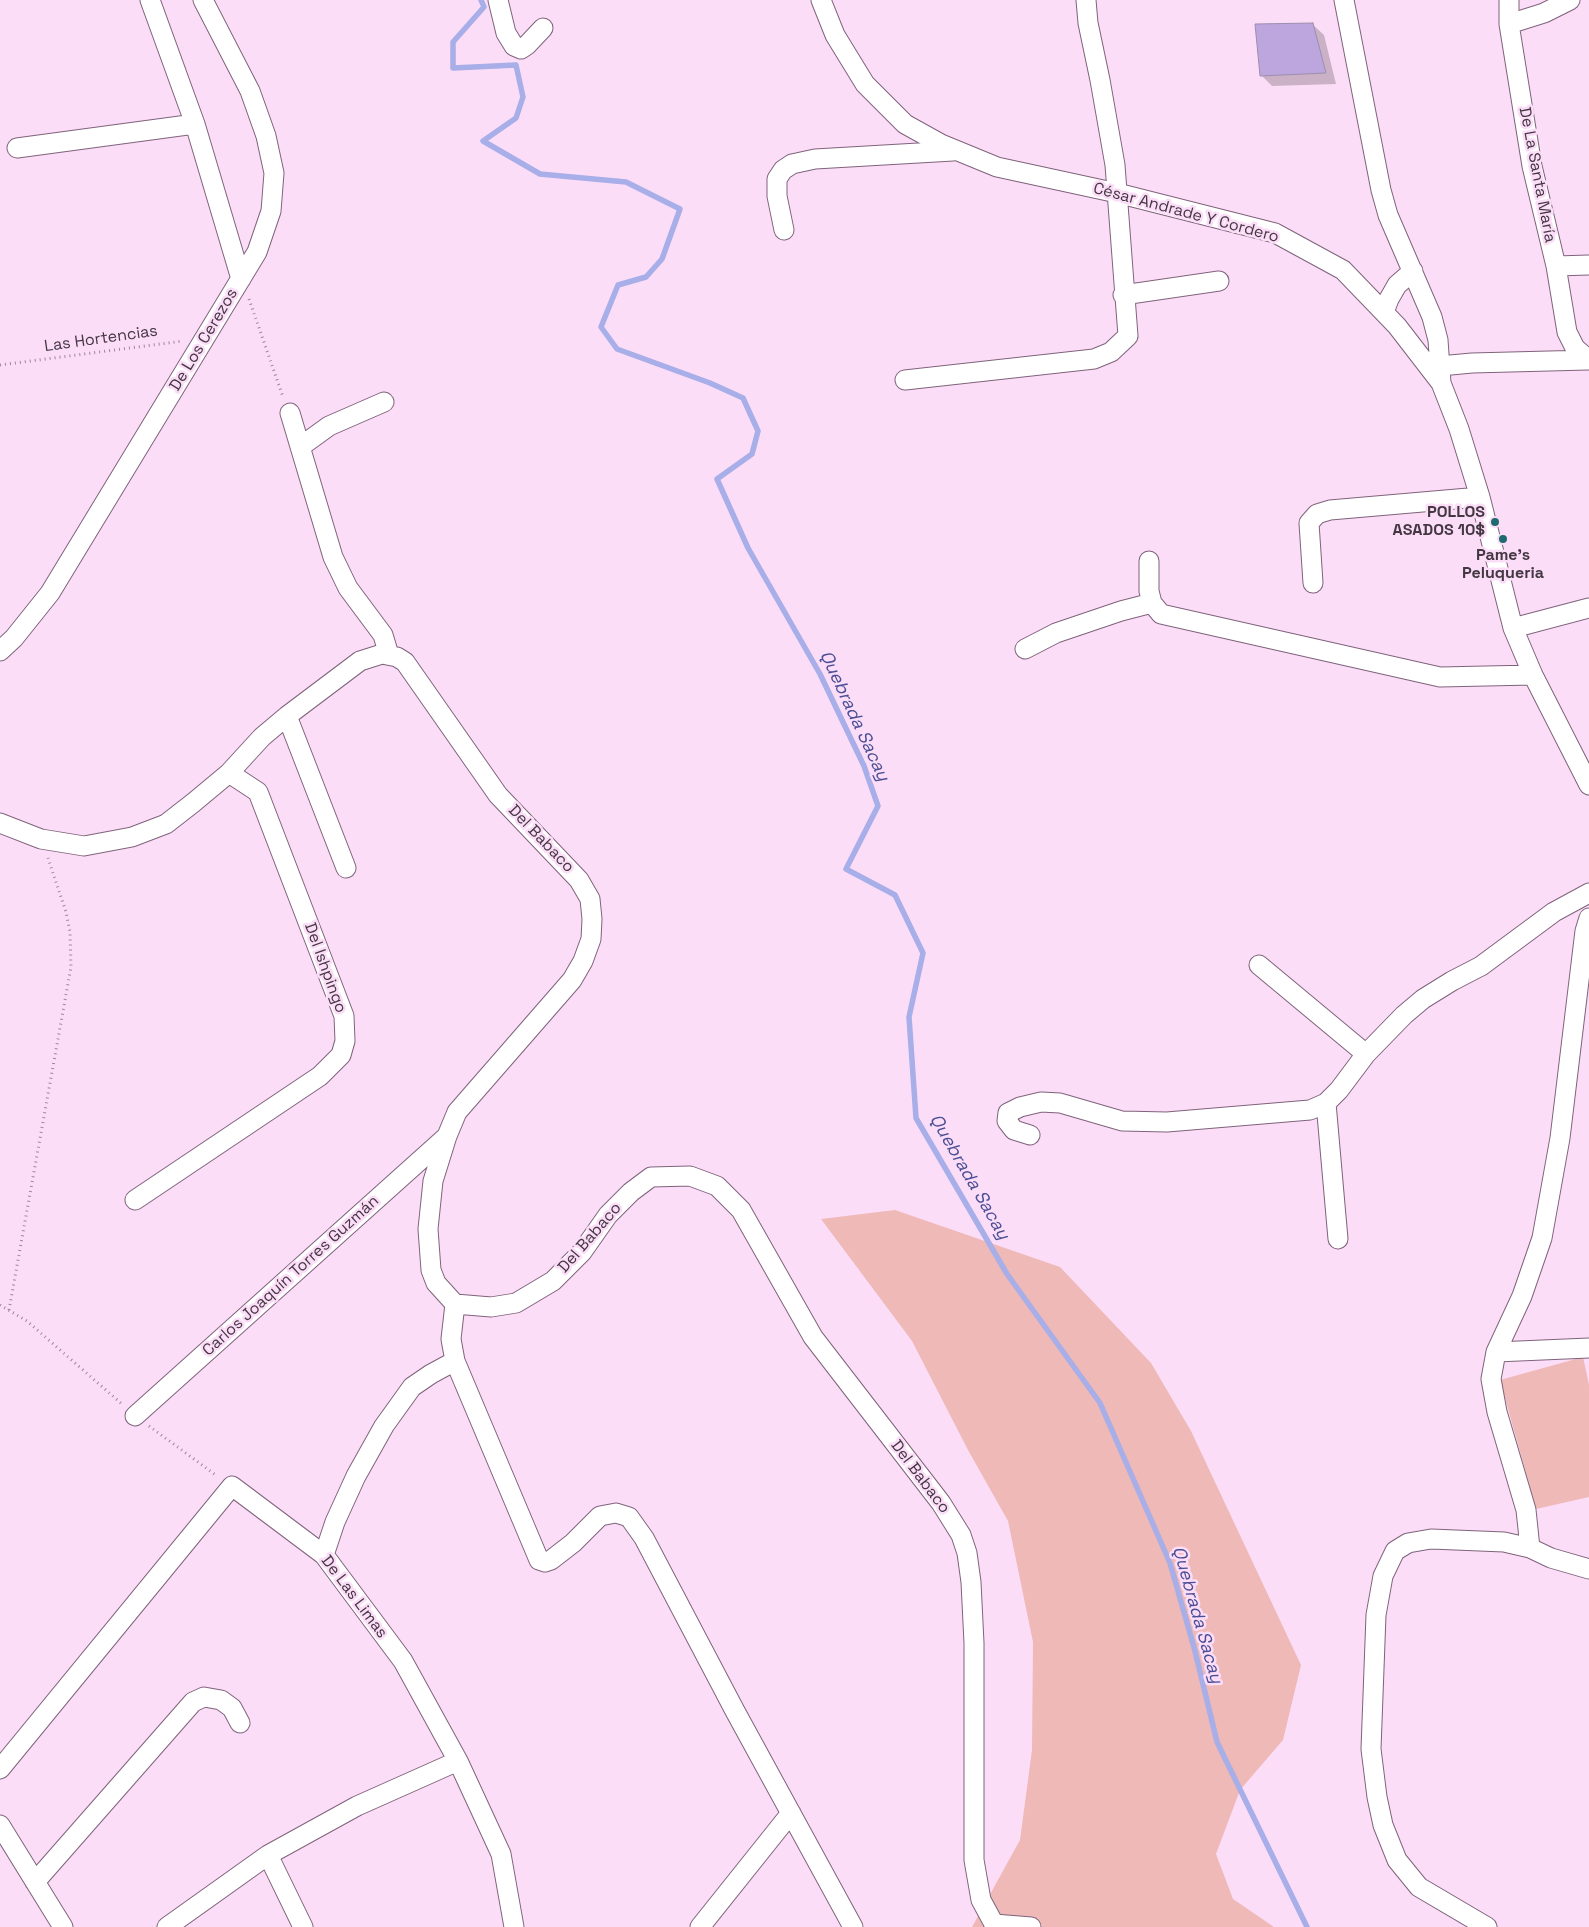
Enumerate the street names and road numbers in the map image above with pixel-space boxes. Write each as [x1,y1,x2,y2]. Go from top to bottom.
street label: De La Santa María [1514,106,1560,244]
street label: César Andrade Y Cordero [1091,179,1281,247]
street label: De Los Cerezos [166,285,242,395]
street label: Las Hortencias [43,322,159,356]
street label: Del Babaco [504,801,578,877]
street label: Del Ishpingo [300,920,350,1016]
street label: Carlos Joaquín Torres Guzmán [199,1192,383,1360]
street label: Del Babaco [554,1199,626,1277]
street label: Del Babaco [886,1437,954,1517]
street label: De Las Limas [317,1552,391,1642]

